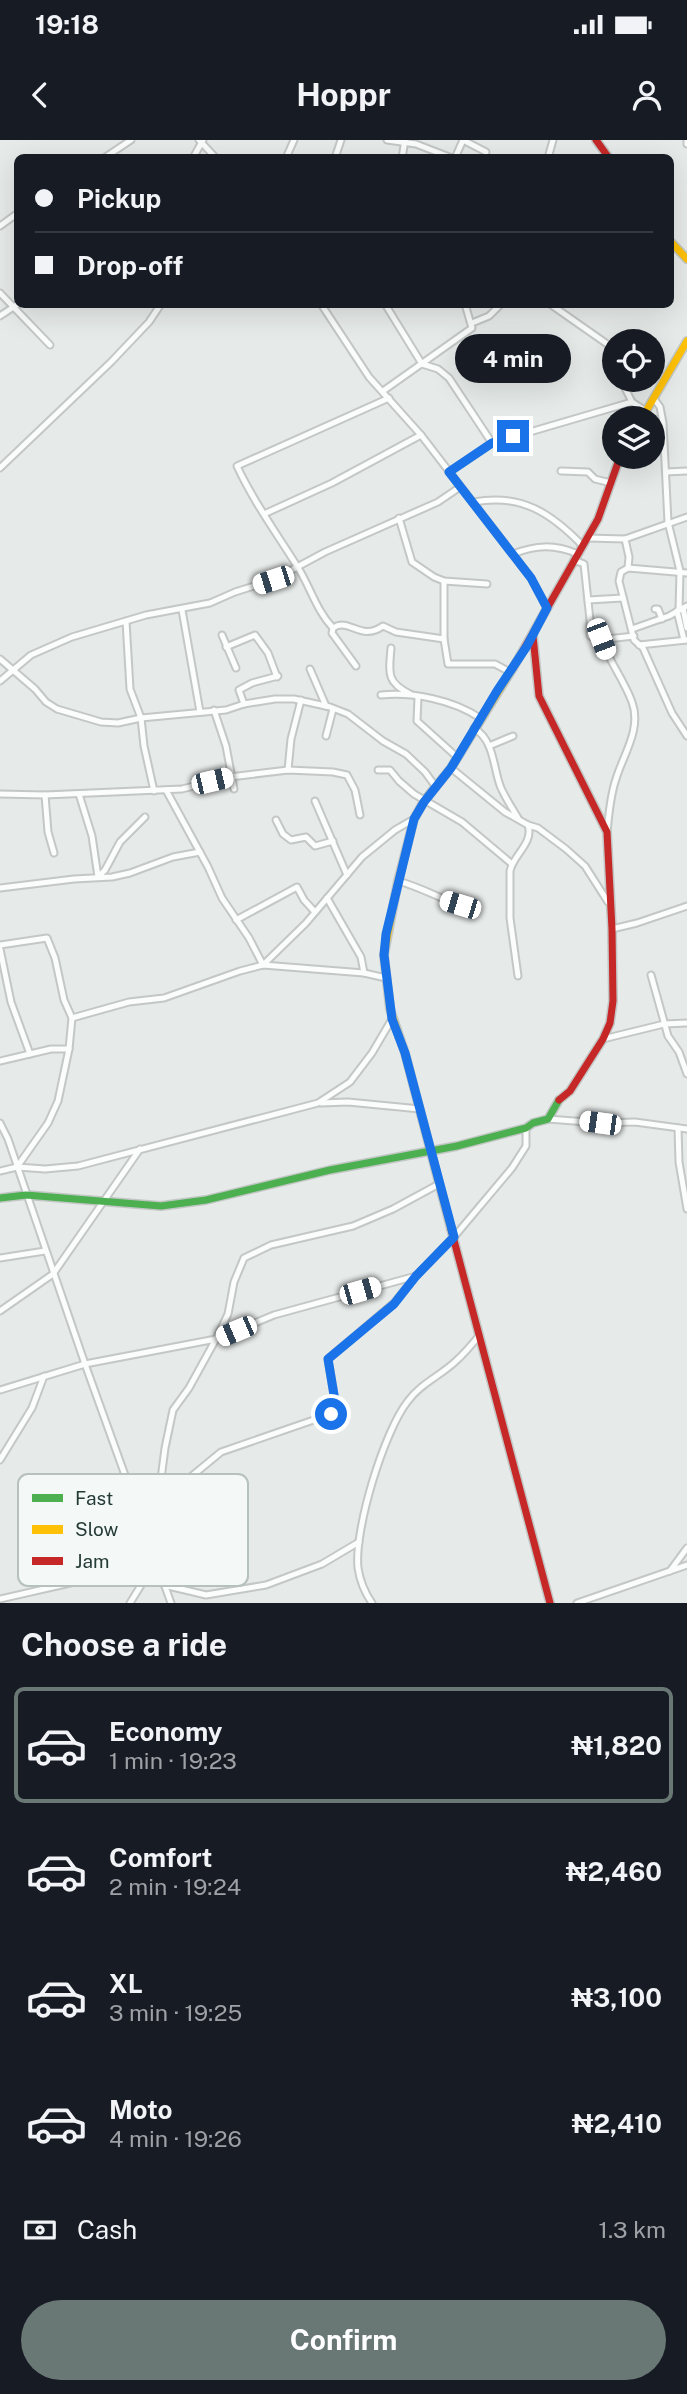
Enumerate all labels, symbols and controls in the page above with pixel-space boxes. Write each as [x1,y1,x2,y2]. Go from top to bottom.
text: 19:18 [35,9,99,40]
icon: back [21,76,59,114]
text: Hoppr [296,76,391,113]
icon: person [628,76,666,114]
text: Pickup [77,183,161,214]
text: Drop-off [77,250,183,281]
map controls [602,329,665,469]
button: locate [602,329,665,392]
callout: 4 min [455,334,571,384]
text: 4 min [483,345,543,372]
button: layers [602,406,665,469]
route end [497,420,529,452]
car [250,564,297,596]
car [584,616,619,662]
car [190,766,235,796]
car [437,889,484,921]
car [578,1110,623,1136]
car [337,1275,384,1307]
car [213,1313,260,1349]
route start [315,1398,347,1430]
legend [18,1474,248,1586]
text: Fast [75,1487,113,1509]
text: Slow [75,1518,119,1540]
text: Jam [75,1550,109,1572]
text: Choose a ride [21,1626,227,1663]
icon: car [25,1714,88,1777]
text: Economy [109,1716,222,1747]
text: ₦1,820 [571,1730,662,1761]
text: 1 min · 19:23 [109,1747,237,1774]
icon: car [25,1840,88,1903]
text: Comfort [109,1842,212,1873]
text: ₦2,460 [566,1856,662,1887]
text: 2 min · 19:24 [109,1873,241,1900]
icon: car [25,1966,88,2029]
text: XL [109,1968,143,1999]
text: ₦3,100 [571,1982,662,2013]
text: 3 min · 19:25 [109,1999,242,2026]
icon: car [25,2092,88,2155]
text: Moto [109,2094,172,2125]
text: ₦2,410 [572,2108,662,2139]
text: 4 min · 19:26 [109,2125,242,2152]
icon: cash [21,2211,59,2249]
text: Cash [77,2214,137,2245]
text: 1.3 km [599,2216,666,2243]
button: Confirm [21,2300,666,2380]

